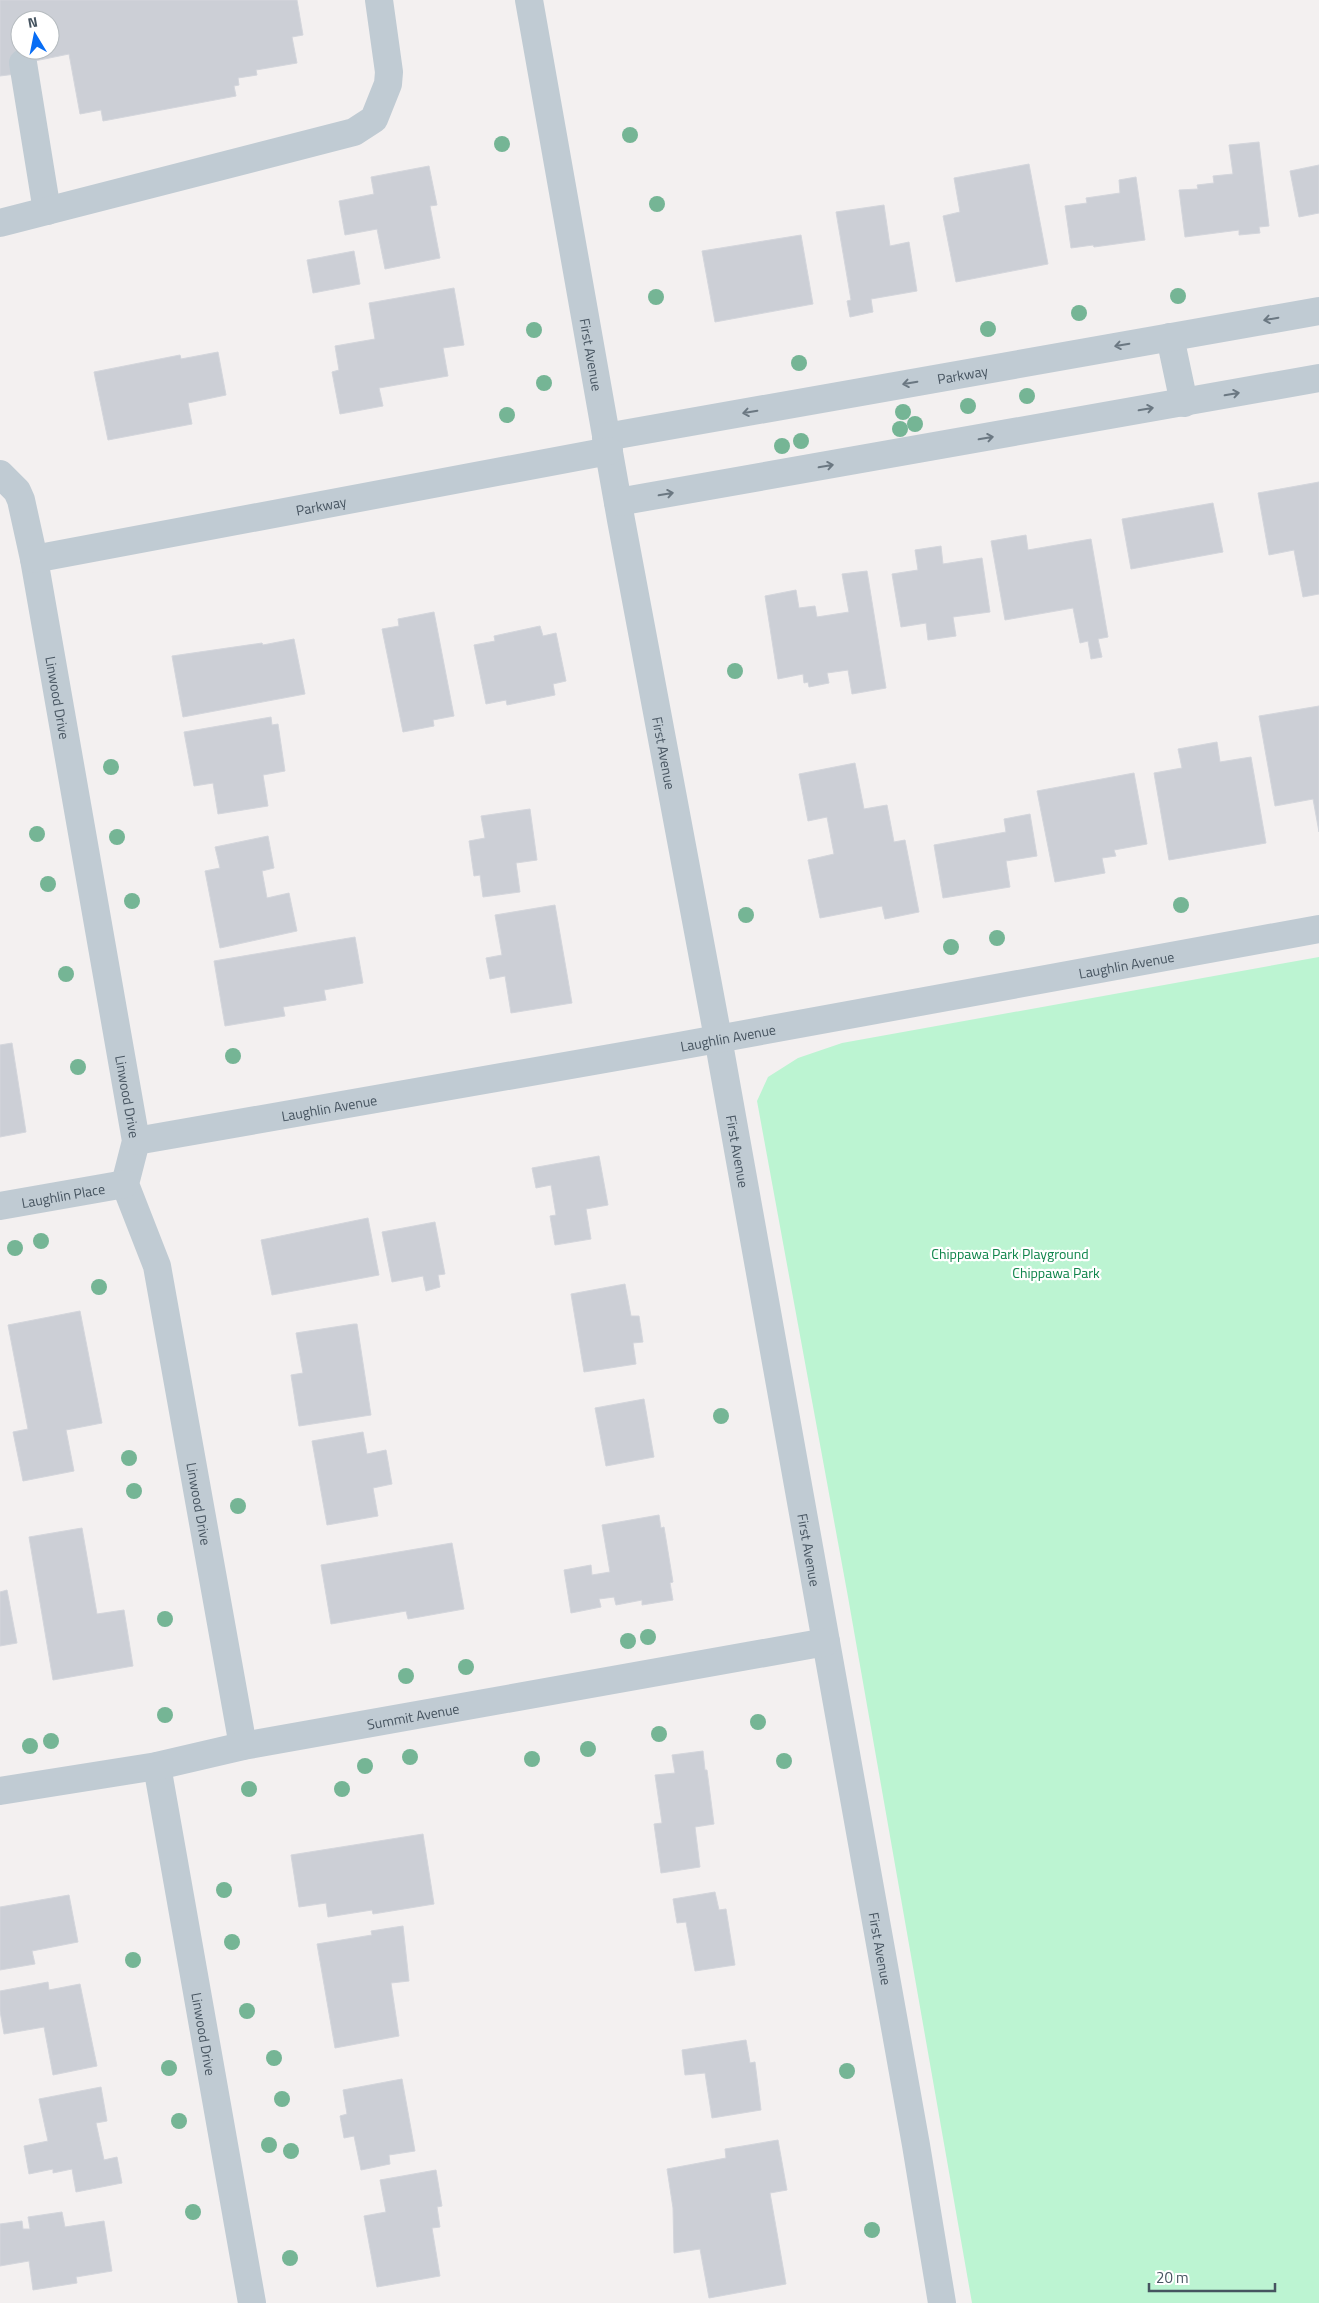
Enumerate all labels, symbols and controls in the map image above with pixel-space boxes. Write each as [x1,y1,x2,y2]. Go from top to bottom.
north arrow [10,10,60,60]
text: N [26,11,39,33]
one-way arrow [1263,315,1279,325]
street label: First Avenue [575,316,608,393]
one-way arrow [1114,341,1130,351]
street label: Parkway [935,359,990,389]
one-way arrow [902,379,918,389]
one-way arrow [1224,388,1240,398]
one-way arrow [1138,404,1154,414]
one-way arrow [742,407,758,417]
one-way arrow [978,432,994,442]
one-way arrow [818,460,834,470]
one-way arrow [658,488,674,498]
street label: Parkway [294,490,348,520]
street label: Linwood Drive [41,654,76,741]
street label: First Avenue [648,715,682,791]
street label: Laughlin Avenue [1077,945,1176,983]
street label: Laughlin Avenue [679,1018,777,1056]
street label: Linwood Drive [111,1053,146,1140]
street label: Laughlin Avenue [280,1089,378,1126]
street label: First Avenue [721,1113,755,1189]
street label: Laughlin Place [20,1177,106,1213]
park label: Chippawa Park Playground [931,1243,1089,1264]
park label: Chippawa Park [1012,1262,1100,1283]
street label: Linwood Drive [182,1461,217,1547]
street label: First Avenue [793,1512,826,1588]
street label: Summit Avenue [365,1697,461,1734]
street label: First Avenue [864,1910,898,1987]
street label: Linwood Drive [187,1991,222,2077]
scale bar [1149,2260,1275,2292]
text: 20 m [1156,2266,1189,2289]

